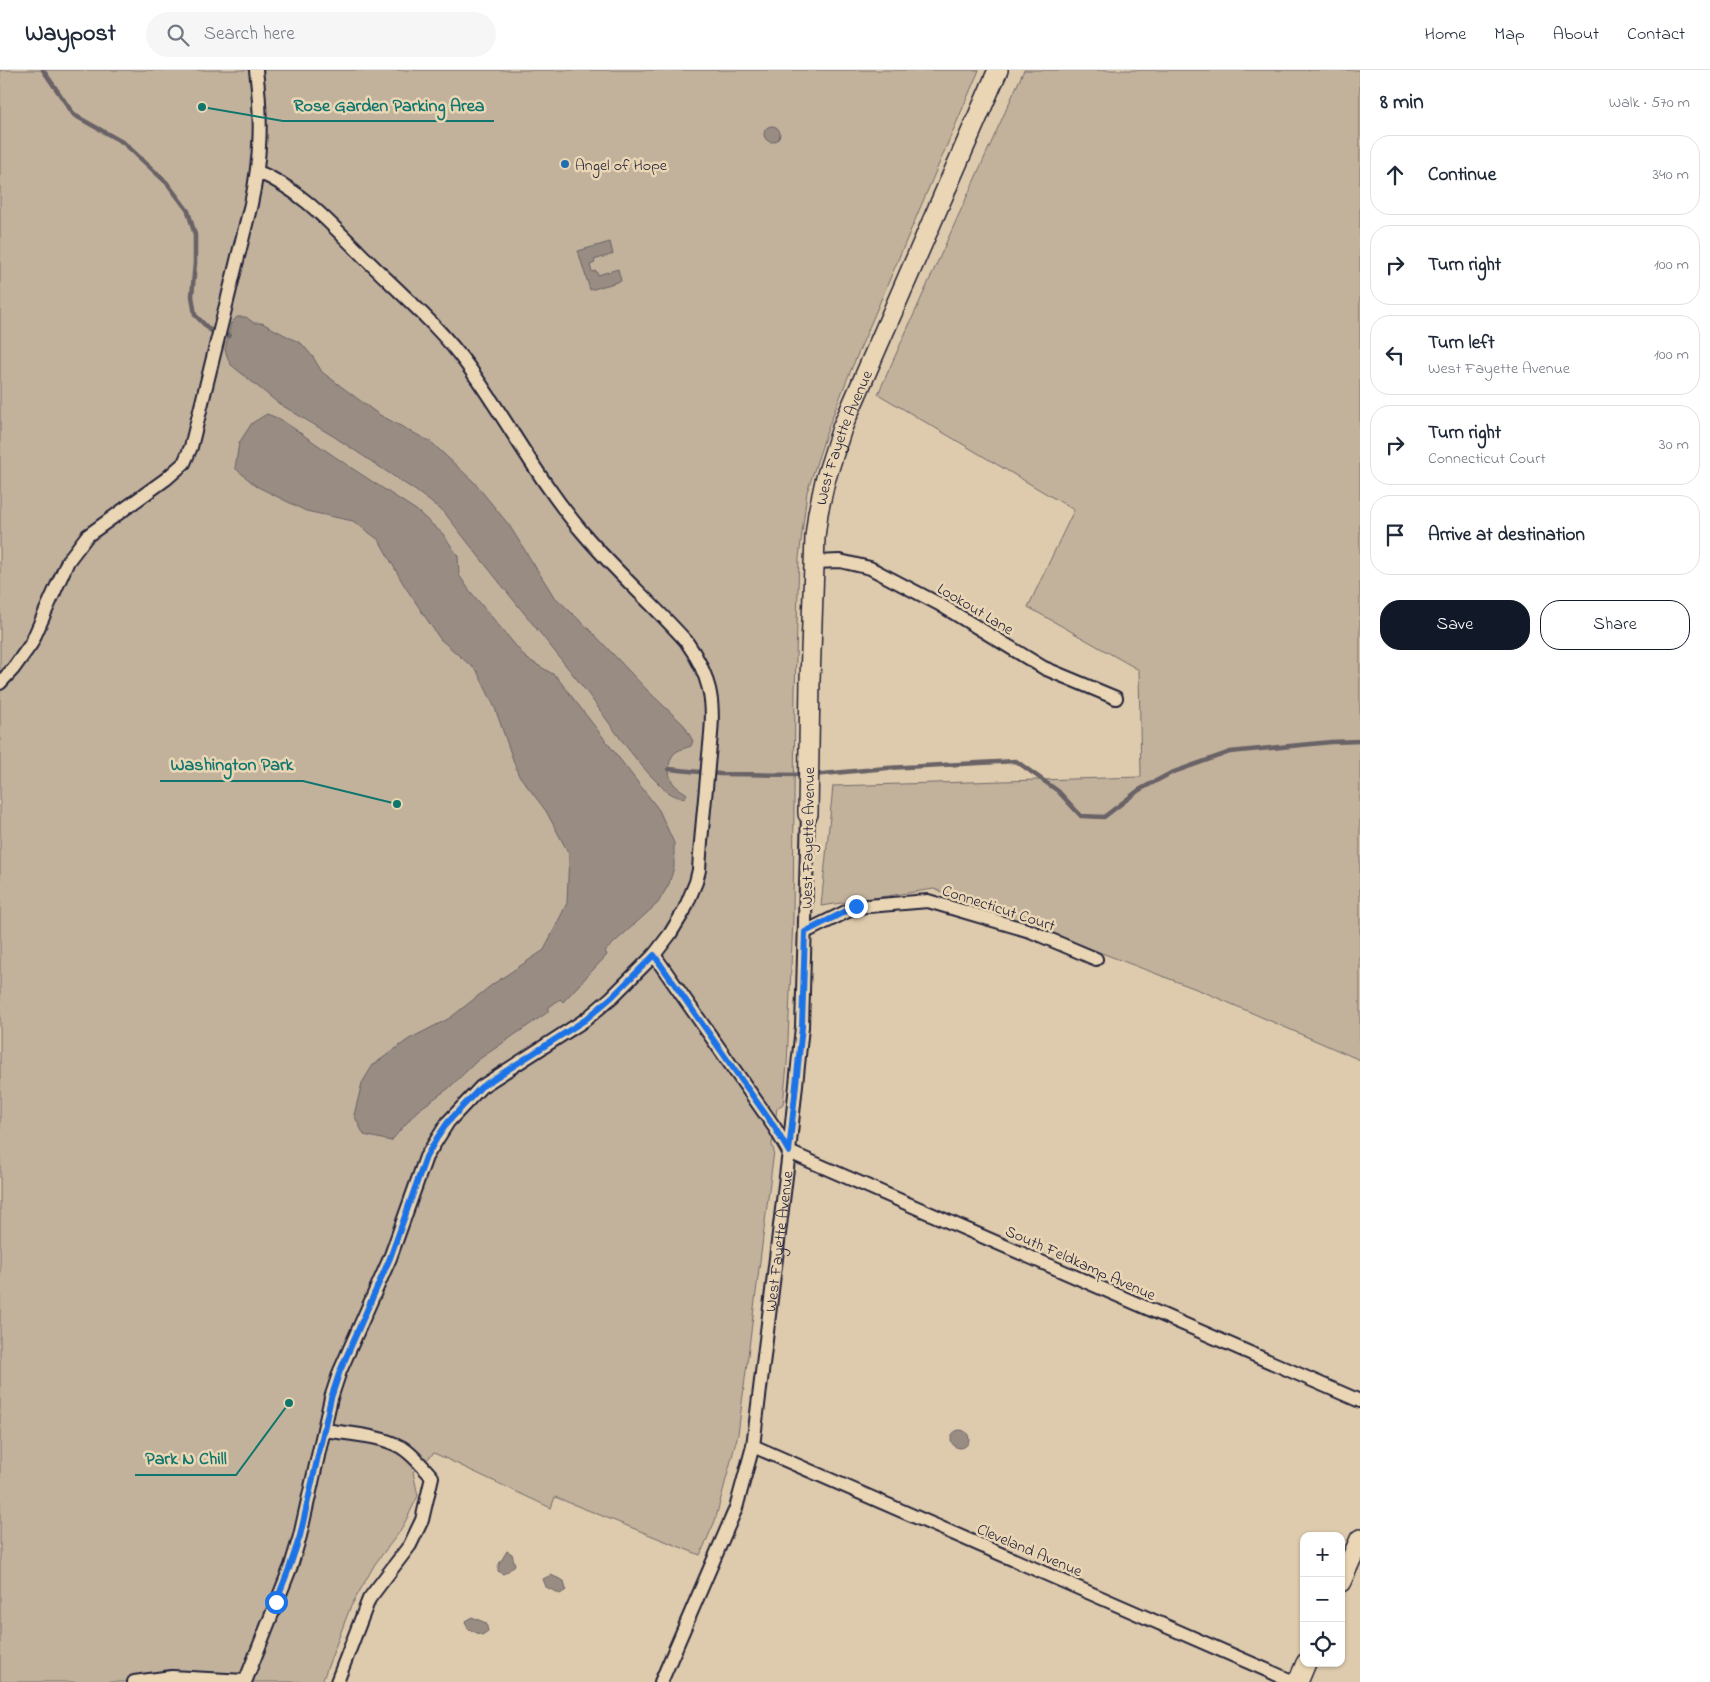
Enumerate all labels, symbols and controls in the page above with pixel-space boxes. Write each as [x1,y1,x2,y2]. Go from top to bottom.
search box [146,12,496,57]
text: Waypost [25,17,116,52]
icon: search [164,21,192,49]
text: Search here [204,21,295,48]
text: Home [1425,22,1466,48]
text: Map [1494,22,1525,48]
text: About [1553,22,1599,48]
text: Contact [1627,22,1685,48]
callout: Rose Garden Parking Area [283,88,494,121]
text: 8 min [1380,88,1424,118]
text: Walk · 570 m [1609,91,1690,115]
text: Rose Garden Parking Area [294,94,485,121]
place label: Angel of Hope [575,154,668,178]
marker: Angel of Hope [559,158,571,170]
icon: ahead [1381,161,1409,189]
text: Continue [1428,162,1496,189]
text: 340 m [1652,163,1689,187]
icon: right [1381,251,1409,279]
text: Turn right [1428,252,1501,279]
text: 100 m [1654,253,1689,277]
text: Turn left [1428,330,1495,357]
icon: left [1381,341,1409,369]
text: 100 m [1654,343,1689,367]
text: West Fayette Avenue [1428,357,1570,381]
street label: West Fayette Avenue [810,366,880,508]
text: Turn right [1428,420,1501,447]
icon: right [1381,431,1409,459]
text: 30 m [1659,433,1689,457]
text: Connecticut Court [1428,447,1546,471]
icon: arrive [1381,521,1409,549]
text: Arrive at destination [1428,522,1585,549]
street label: Lookout Lane [932,577,1019,642]
button: Save [1380,600,1530,650]
button: Share [1540,600,1690,650]
callout: Washington Park [160,748,303,781]
text: Washington Park [171,753,295,780]
street label: West Fayette Avenue [796,766,822,909]
street label: Connecticut Court [939,879,1059,939]
route end [845,895,868,918]
street label: West Fayette Avenue [760,1169,801,1313]
street label: South Feldkamp Avenue [1001,1220,1160,1308]
callout: Park N Chill [135,1442,236,1475]
text: Park N Chill [145,1447,227,1473]
street label: Cleveland Avenue [973,1518,1086,1584]
map controls [1300,1532,1345,1667]
button: + [1300,1532,1345,1577]
button: − [1300,1577,1345,1622]
route start [265,1591,288,1614]
button: locate [1300,1622,1345,1667]

